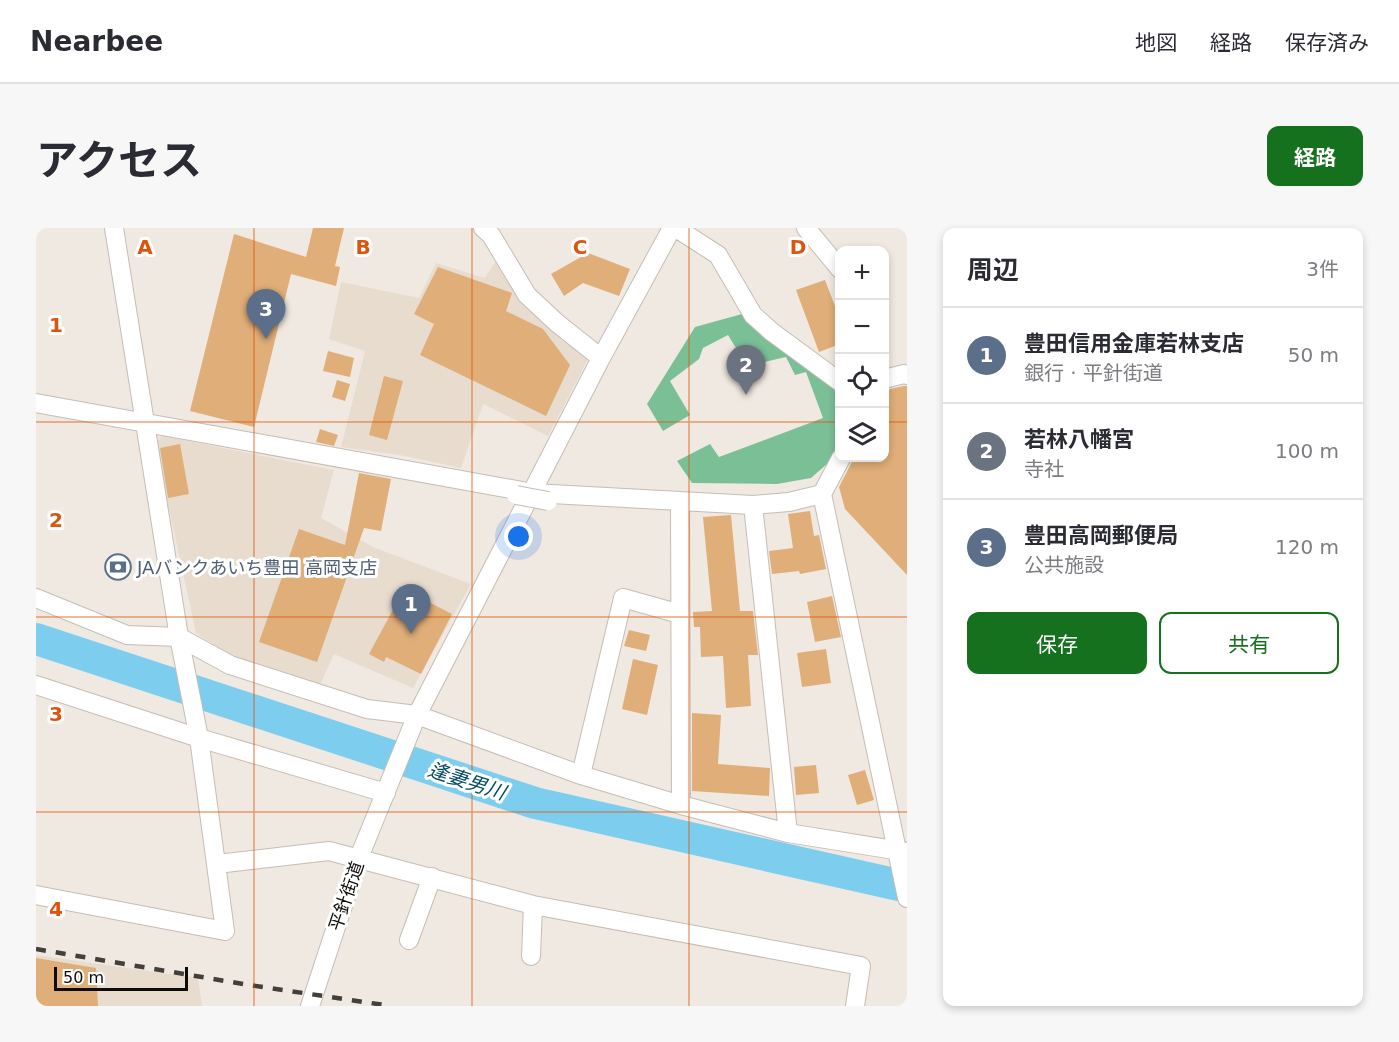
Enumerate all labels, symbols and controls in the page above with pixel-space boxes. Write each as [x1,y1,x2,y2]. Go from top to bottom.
text: Nearbee [30,25,163,58]
text: 地図 [1135,31,1177,55]
text: 経路 [1210,31,1252,55]
text: 保存済み [1285,31,1369,55]
button: 経路 [1267,126,1363,186]
text: アクセス [36,136,202,185]
text: A [137,235,153,259]
text: B [355,235,371,259]
text: C [573,235,587,259]
text: D [790,235,806,259]
map controls [835,246,889,462]
button: + [835,246,889,300]
text: 周辺 [967,255,1019,285]
text: 3件 [1306,257,1339,281]
pin: 3 [246,290,286,339]
button: − [835,300,889,354]
text: 1 [49,313,63,337]
text: 豊田信用金庫若林支店 [1024,331,1244,356]
text: 1 [980,343,993,367]
text: 50 m [1288,343,1339,367]
pin: 2 [726,346,766,395]
button: locate [835,354,889,408]
text: 銀行 · 平針街道 [1024,361,1163,385]
button: layers [835,408,889,462]
text: 若林八幡宮 [1024,427,1134,452]
text: 2 [980,439,993,463]
text: 100 m [1275,439,1339,463]
text: 寺社 [1024,457,1064,481]
text: 2 [49,508,63,532]
your location [504,522,533,551]
text: 豊田高岡郵便局 [1024,523,1178,548]
text: 3 [980,535,993,559]
text: 120 m [1275,535,1339,559]
bank icon: JAバンクあいち豊田 高岡支店 [103,552,133,582]
text: 公共施設 [1024,553,1104,577]
place label: JAバンクあいち豊田 高岡支店 [136,557,377,578]
pin: 1 [392,584,430,634]
button: 保存 [967,612,1147,674]
button: 共有 [1159,612,1339,674]
text: 3 [49,702,63,726]
water label: 逢妻男川 [425,757,511,805]
street label: 平針街道 [324,859,368,933]
text: 4 [49,897,63,921]
scale bar [54,964,188,992]
text: 50 m [63,968,104,987]

